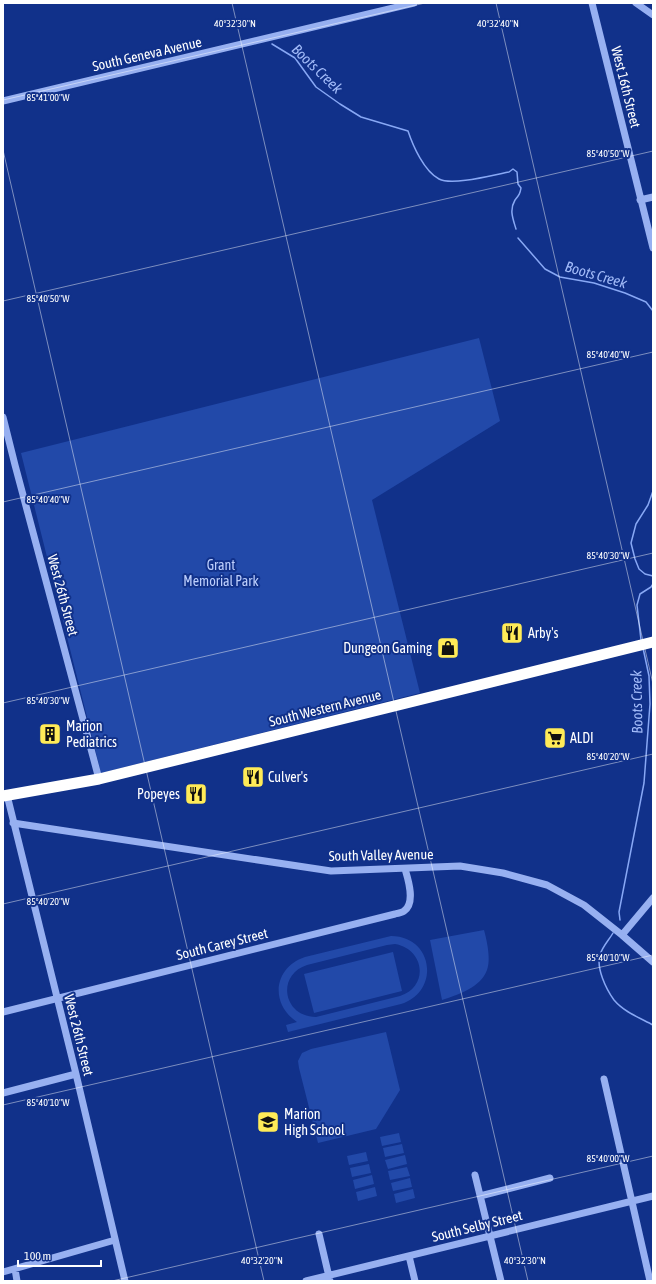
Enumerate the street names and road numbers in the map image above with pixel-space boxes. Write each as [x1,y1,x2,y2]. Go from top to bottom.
street label: South Geneva Avenue [91,34,203,74]
street label: West 16th Street [608,45,644,129]
street label: West 26th Street [44,553,82,637]
street label: South Western Avenue [267,686,383,730]
street label: South Valley Avenue [328,846,434,864]
street label: South Carey Street [175,925,269,963]
street label: West 26th Street [61,993,97,1077]
street label: South Selby Street [430,1207,524,1245]

